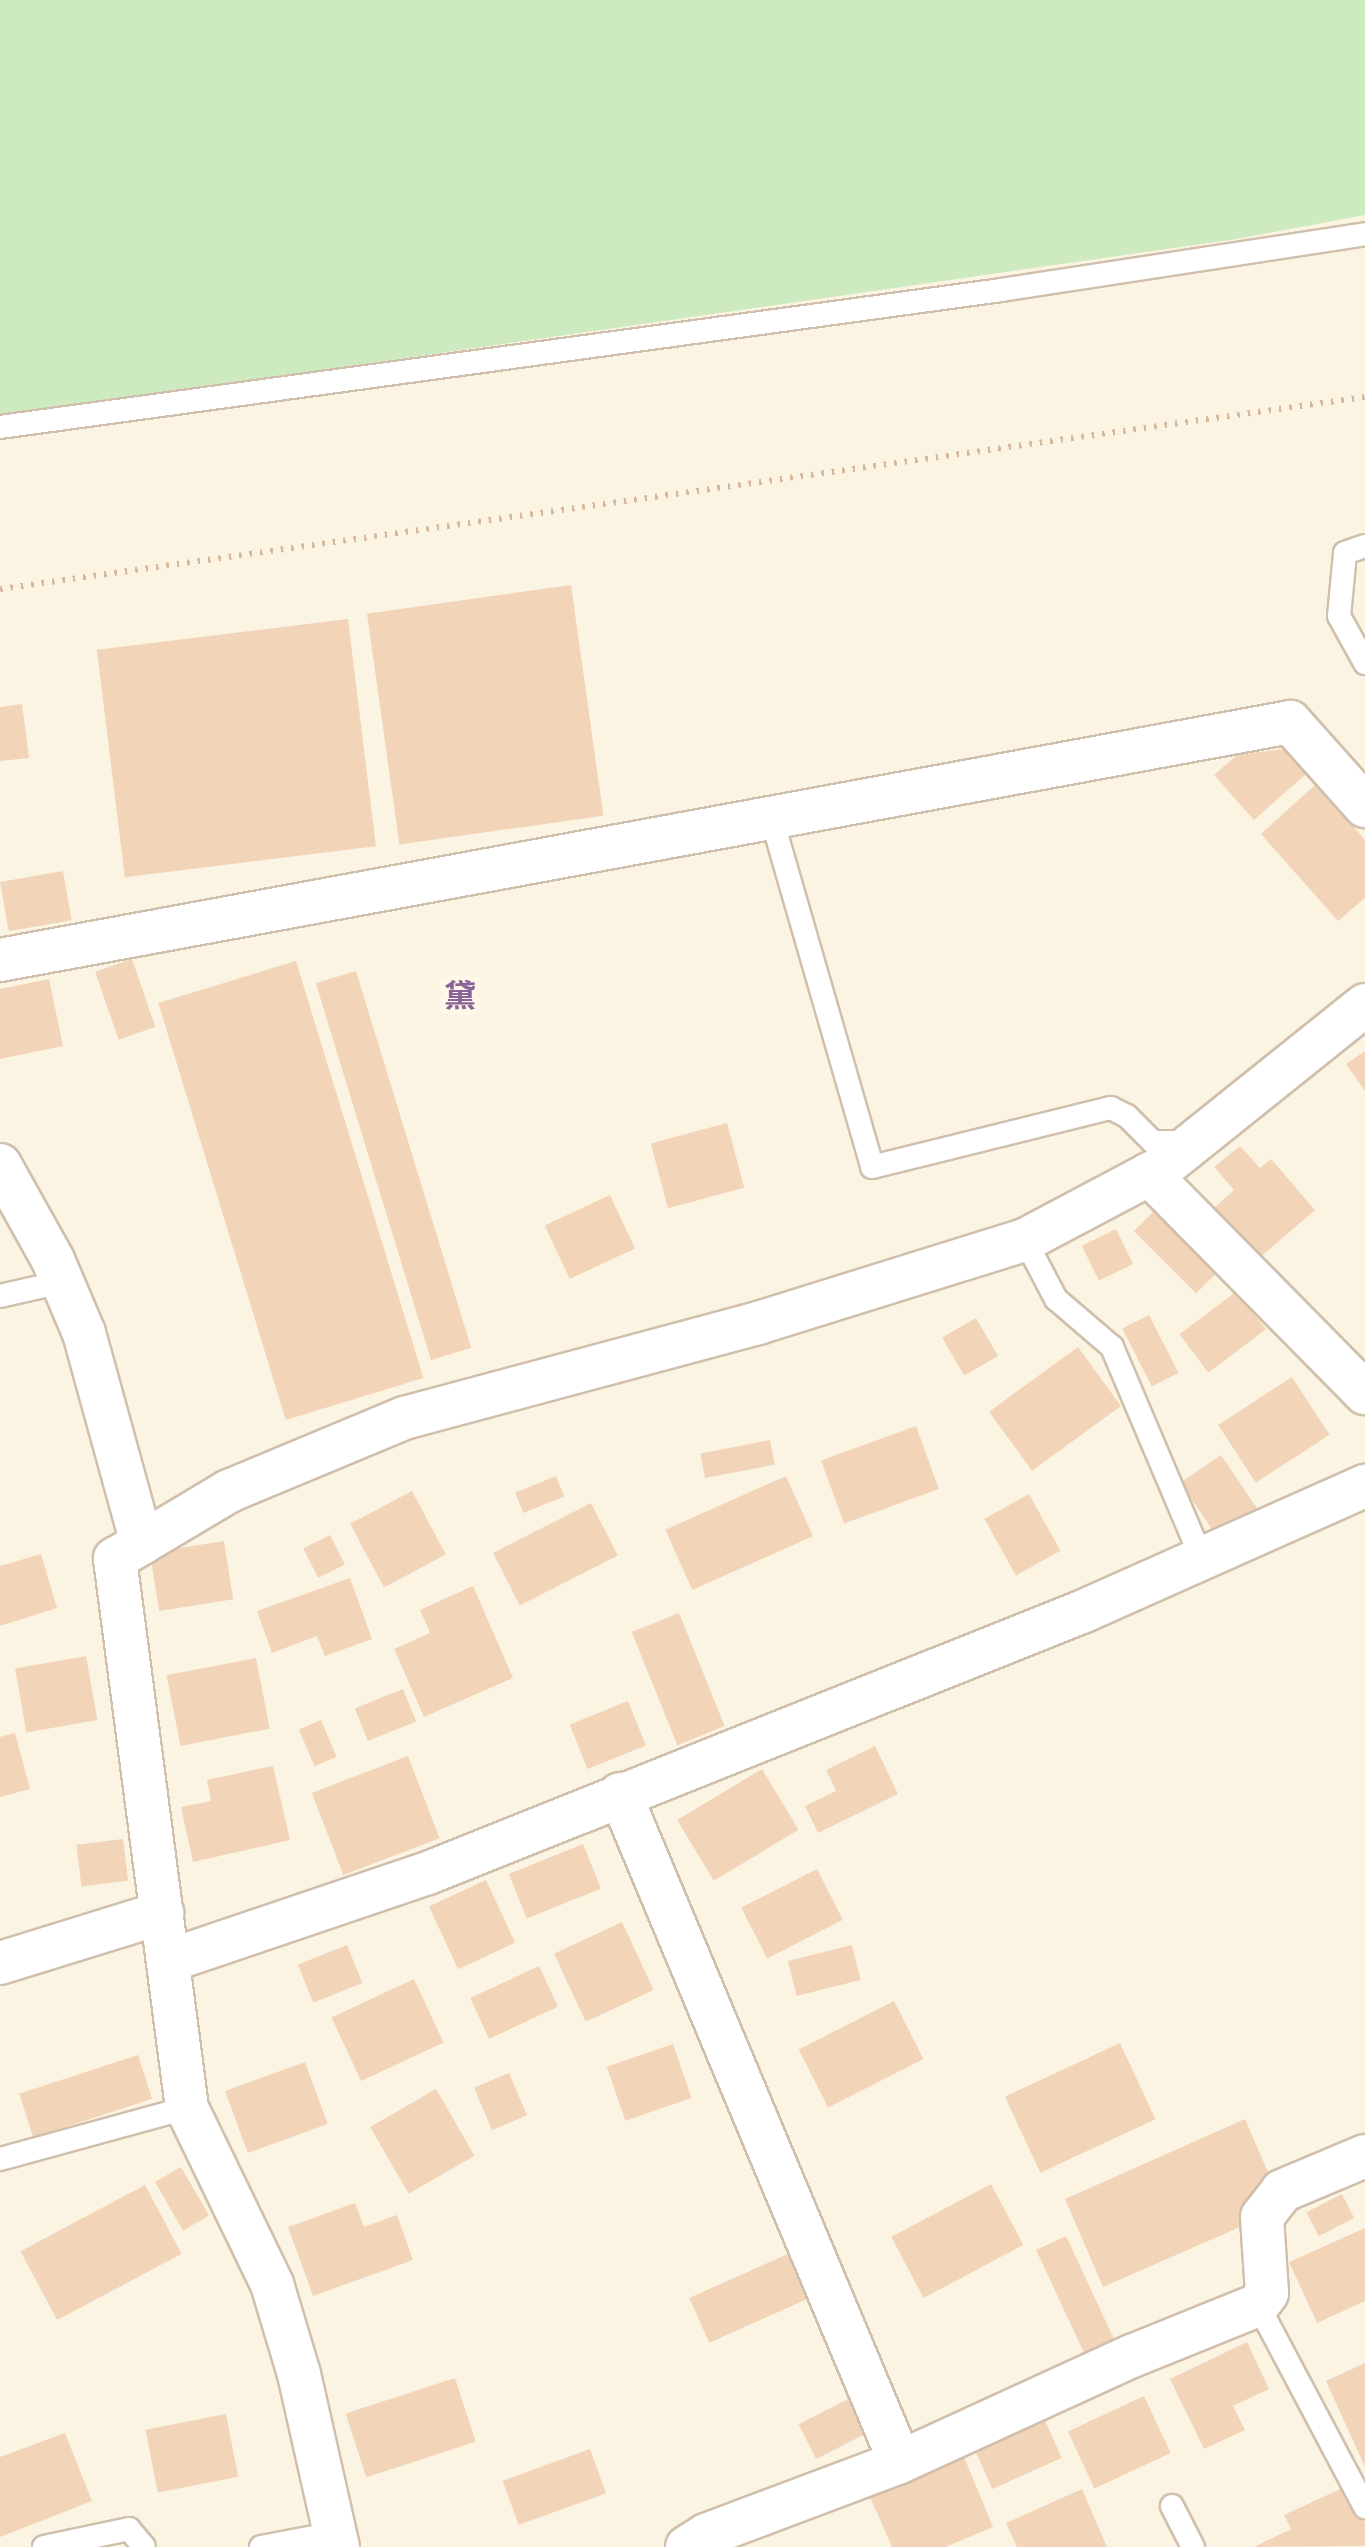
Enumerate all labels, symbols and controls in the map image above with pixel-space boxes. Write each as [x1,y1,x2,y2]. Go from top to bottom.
district label: 黛 [444,978,476,1016]

